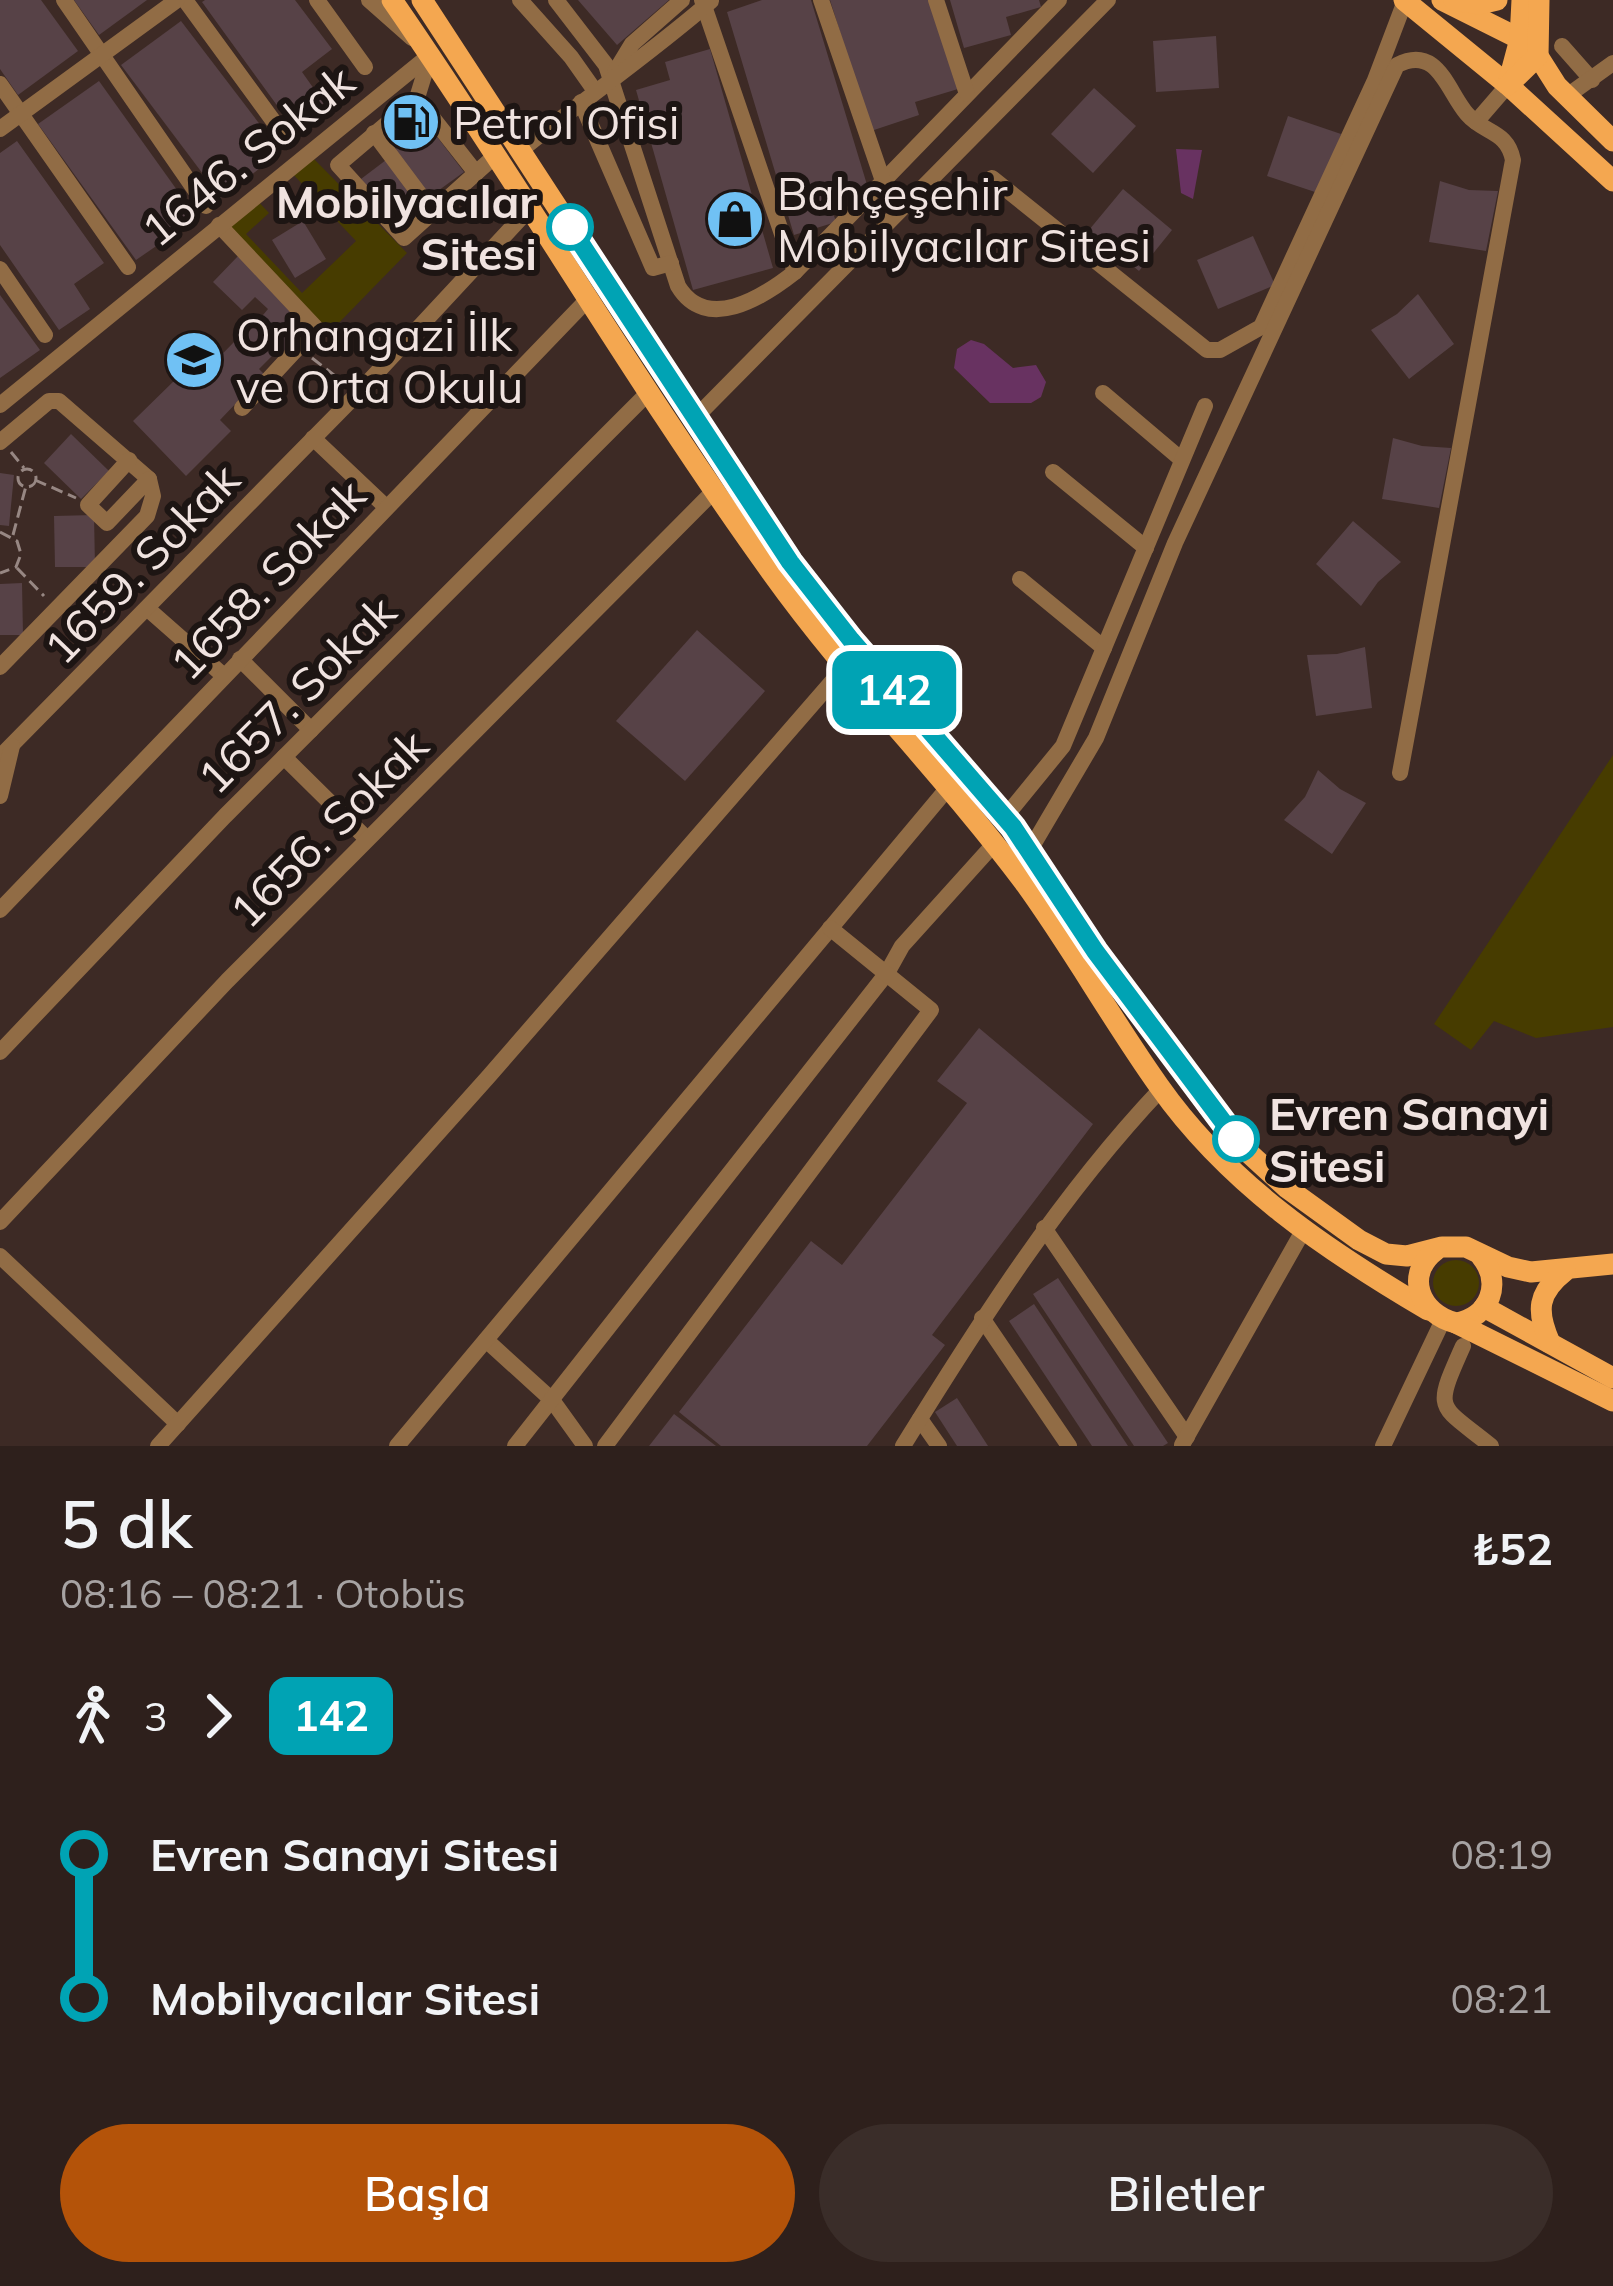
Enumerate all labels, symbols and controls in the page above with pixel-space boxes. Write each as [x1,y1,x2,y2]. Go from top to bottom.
street label: 1646. Sokak [130,52,365,258]
fuel station icon: Petrol Ofisi [380,91,442,153]
place label: Petrol Ofisi [453,94,679,150]
place label: Bahçeşehir Mobilyacılar Sitesi [777,165,1151,273]
place label: Mobilyacılar Sitesi [276,173,537,281]
shop icon: Bahçeşehir Mobilyacılar Sitesi [704,188,766,250]
marker: Mobilyacılar Sitesi [548,205,592,249]
place label: Orhangazi İlk ve Orta Okulu [236,306,523,414]
school or university icon: Orhangazi İlk ve Orta Okulu [163,329,225,391]
street label: 1659. Sokak [32,451,251,675]
street label: 1658. Sokak [158,467,377,691]
street label: 1657. Sokak [185,583,407,805]
line badge: 142 [825,651,963,729]
text: 142 [856,663,932,716]
street label: 1656. Sokak [217,717,439,939]
place label: Evren Sanayi Sitesi [1269,1085,1549,1193]
marker: Evren Sanayi Sitesi [1214,1117,1258,1161]
text: 5 dk [60,1482,193,1565]
text: ₺52 [1472,1520,1553,1576]
text: 08:16 – 08:21 · Otobüs [60,1569,465,1618]
icon: walk [60,1683,126,1749]
icon: forward [185,1683,251,1749]
text: 142 [293,1689,369,1742]
text: 3 [144,1692,167,1741]
text: Evren Sanayi Sitesi [150,1826,559,1882]
text: 08:19 [1451,1830,1553,1879]
text: Mobilyacılar Sitesi [150,1970,540,2026]
text: 08:21 [1451,1974,1553,2023]
button: Başla [60,2124,795,2262]
button: Biletler [819,2124,1553,2262]

